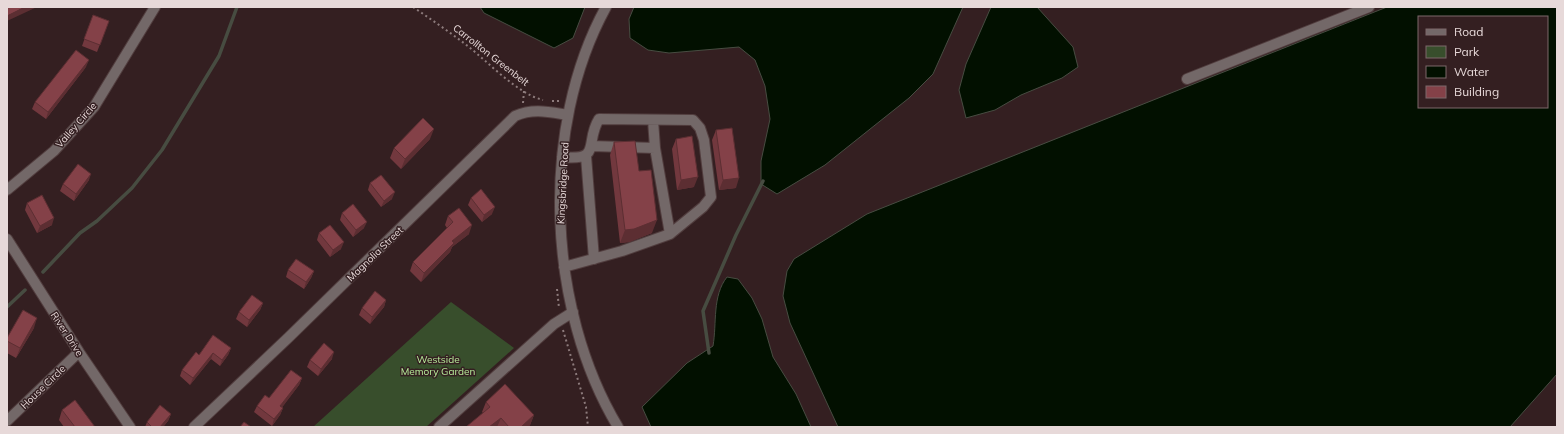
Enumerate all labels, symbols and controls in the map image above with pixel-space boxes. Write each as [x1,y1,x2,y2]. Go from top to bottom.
legend [1418,16,1548,108]
street label: Carrollton Greenbelt [450,21,532,89]
text: Road [1454,24,1483,39]
text: Park [1454,44,1480,59]
text: Water [1454,64,1490,79]
text: Building [1454,84,1499,99]
street label: Valley Circle [53,100,99,150]
street label: Kingsbridge Road [554,142,572,224]
street label: Magnolia Street [344,224,406,284]
street label: River Drive [48,309,86,359]
park label: Westside Memory Garden [401,353,475,378]
street label: House Circle [18,362,68,412]

